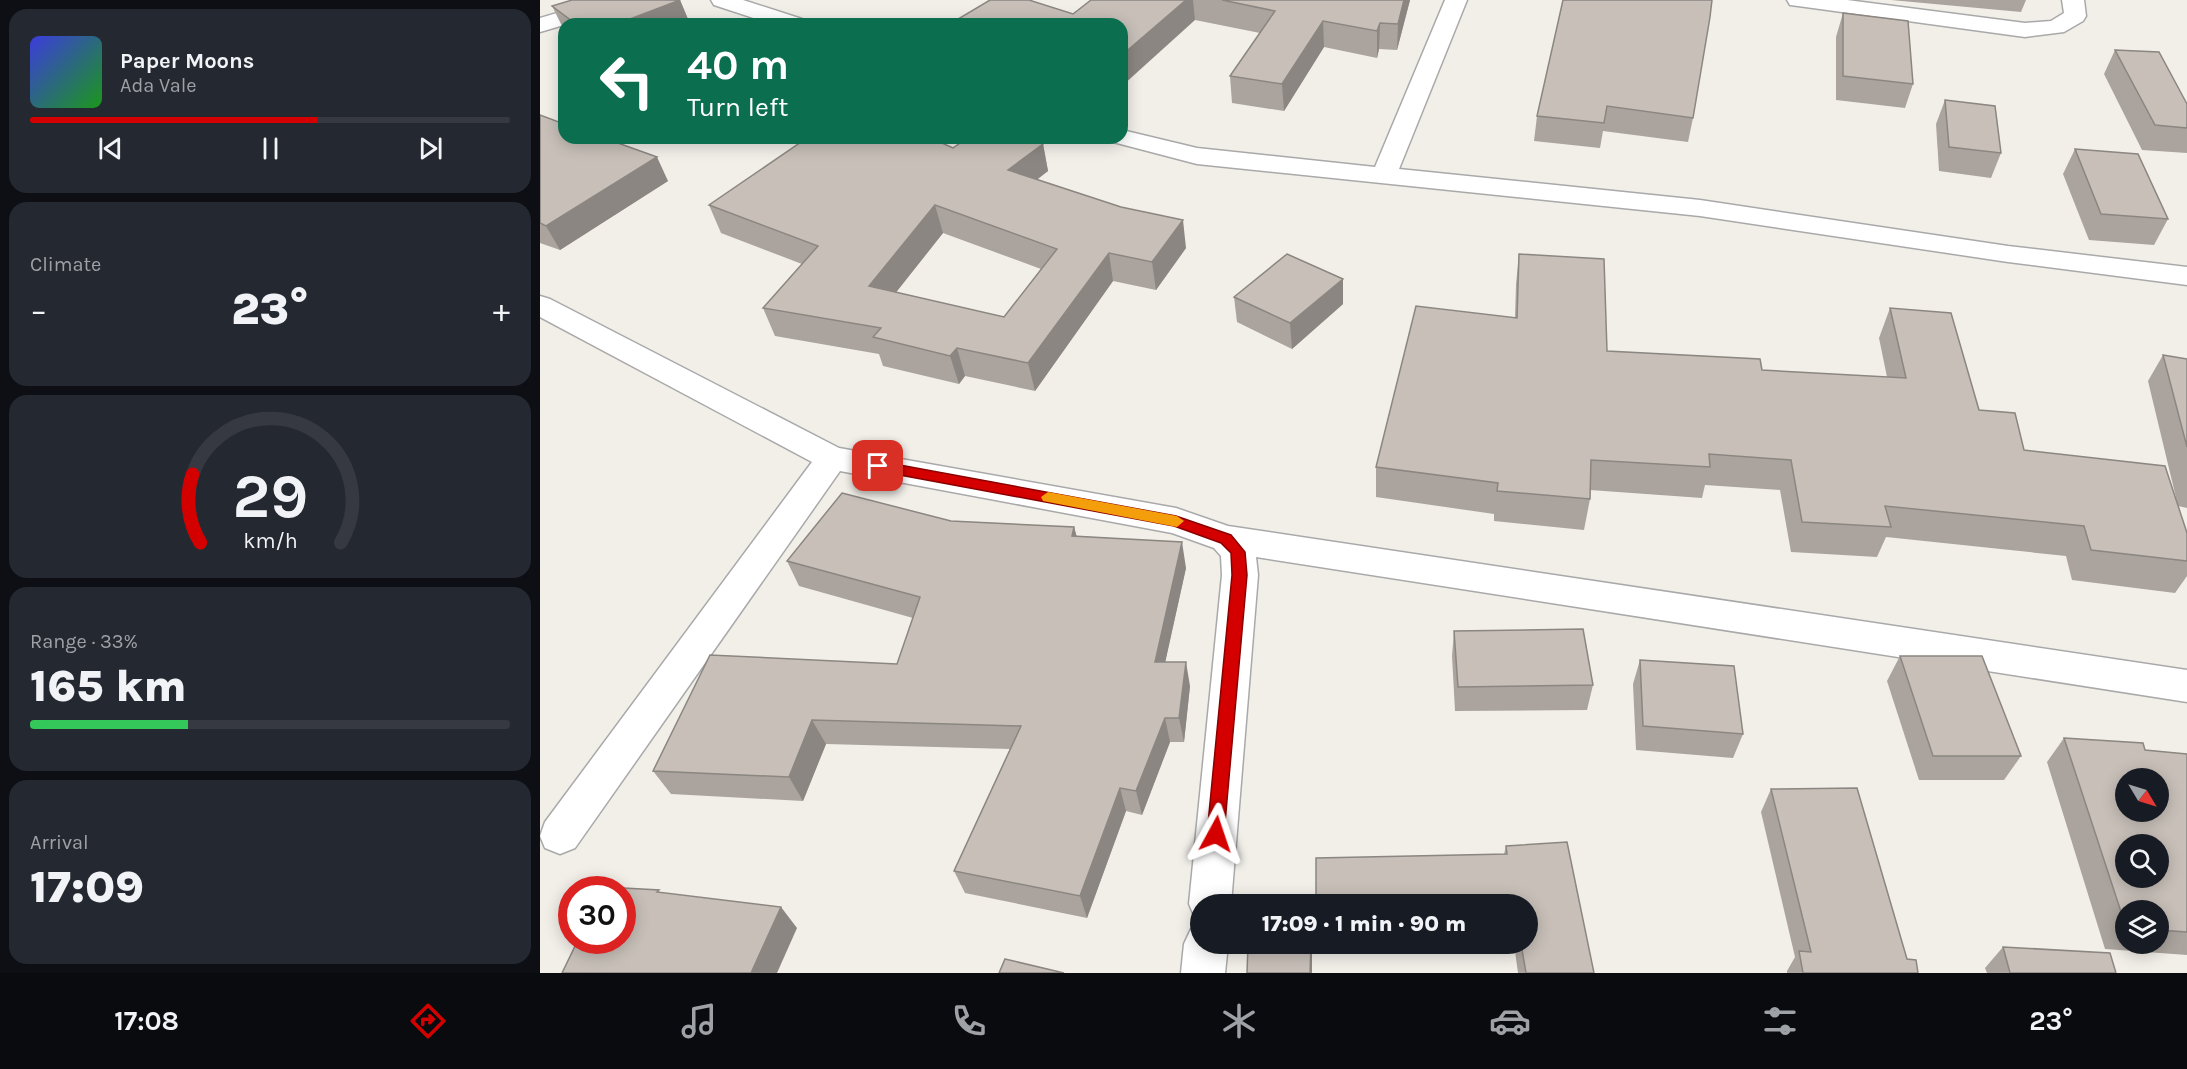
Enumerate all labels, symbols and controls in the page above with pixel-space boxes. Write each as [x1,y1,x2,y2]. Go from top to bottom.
text: 40 m [687,40,789,90]
icon: left [588,42,666,120]
text: Paper Moons [120,48,254,74]
text: Ada Vale [120,74,197,97]
text: Turn left [687,91,788,123]
icon: previous [94,132,127,165]
icon: pause [254,132,287,165]
icon: next [414,132,447,165]
text: Climate [30,253,101,276]
text: 23° [231,283,309,335]
text: − [30,291,47,329]
text: + [493,291,510,329]
pin [852,440,903,491]
icon: arrive [861,449,894,482]
text: 29 [232,461,308,534]
text: km/h [243,529,297,554]
text: Range · 33% [30,630,138,653]
text: 165 km [30,660,187,712]
north arrow [2115,768,2169,822]
map controls [2115,768,2169,954]
position arrow [1184,802,1248,866]
text: Arrival [30,831,89,854]
button: search [2115,834,2169,888]
text: 17:09 [30,861,144,913]
speed limit sign: 30 [558,876,636,954]
button: layers [2115,900,2169,954]
text: 17:09 · 1 min · 90 m [1262,911,1466,937]
icon: directions [407,1000,449,1042]
icon: music [678,1000,720,1042]
icon: phone [948,1000,990,1042]
icon: climate [1218,1000,1260,1042]
icon: car [1489,1000,1531,1042]
icon: filters [1759,1000,1801,1042]
text: 17:08 [114,1005,179,1037]
text: 23° [2029,1005,2073,1037]

